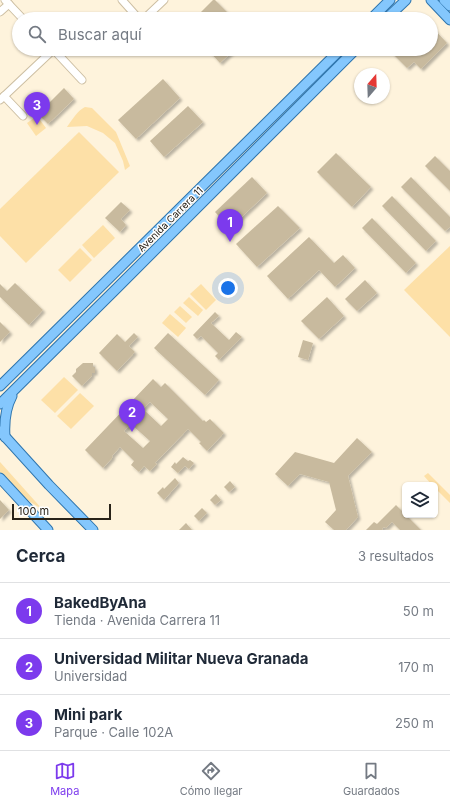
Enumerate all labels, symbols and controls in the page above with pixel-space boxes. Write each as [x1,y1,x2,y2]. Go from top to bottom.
search box [12,12,438,56]
icon: search [26,23,48,45]
text: Buscar aquí [58,25,142,44]
north arrow [354,68,390,104]
pin: 3 [24,92,50,125]
street label: Avenida Carrera 11 [135,184,205,254]
pin: 1 [217,209,243,242]
your location [218,278,238,298]
pin: 2 [119,399,145,432]
map controls [402,482,438,518]
button: layers [402,482,438,518]
scale bar [12,502,111,521]
text: 100 m [18,504,49,518]
text: Cerca [16,546,65,566]
text: 3 resultados [358,548,434,564]
text: BakedByAna [54,593,147,612]
text: 1 [26,603,32,619]
text: 50 m [403,603,434,619]
text: Tienda · Avenida Carrera 11 [54,612,220,628]
text: Universidad Militar Nueva Granada [54,649,309,668]
text: 2 [25,659,33,675]
text: 170 m [398,659,434,675]
text: Universidad [54,668,127,684]
text: Mini park [54,705,122,724]
text: 3 [25,715,33,731]
text: 250 m [395,715,434,731]
text: Parque · Calle 102A [54,724,173,740]
tab: Mapa [50,760,79,798]
tab: Cómo llegar [180,760,242,798]
tab: Guardados [343,760,400,798]

